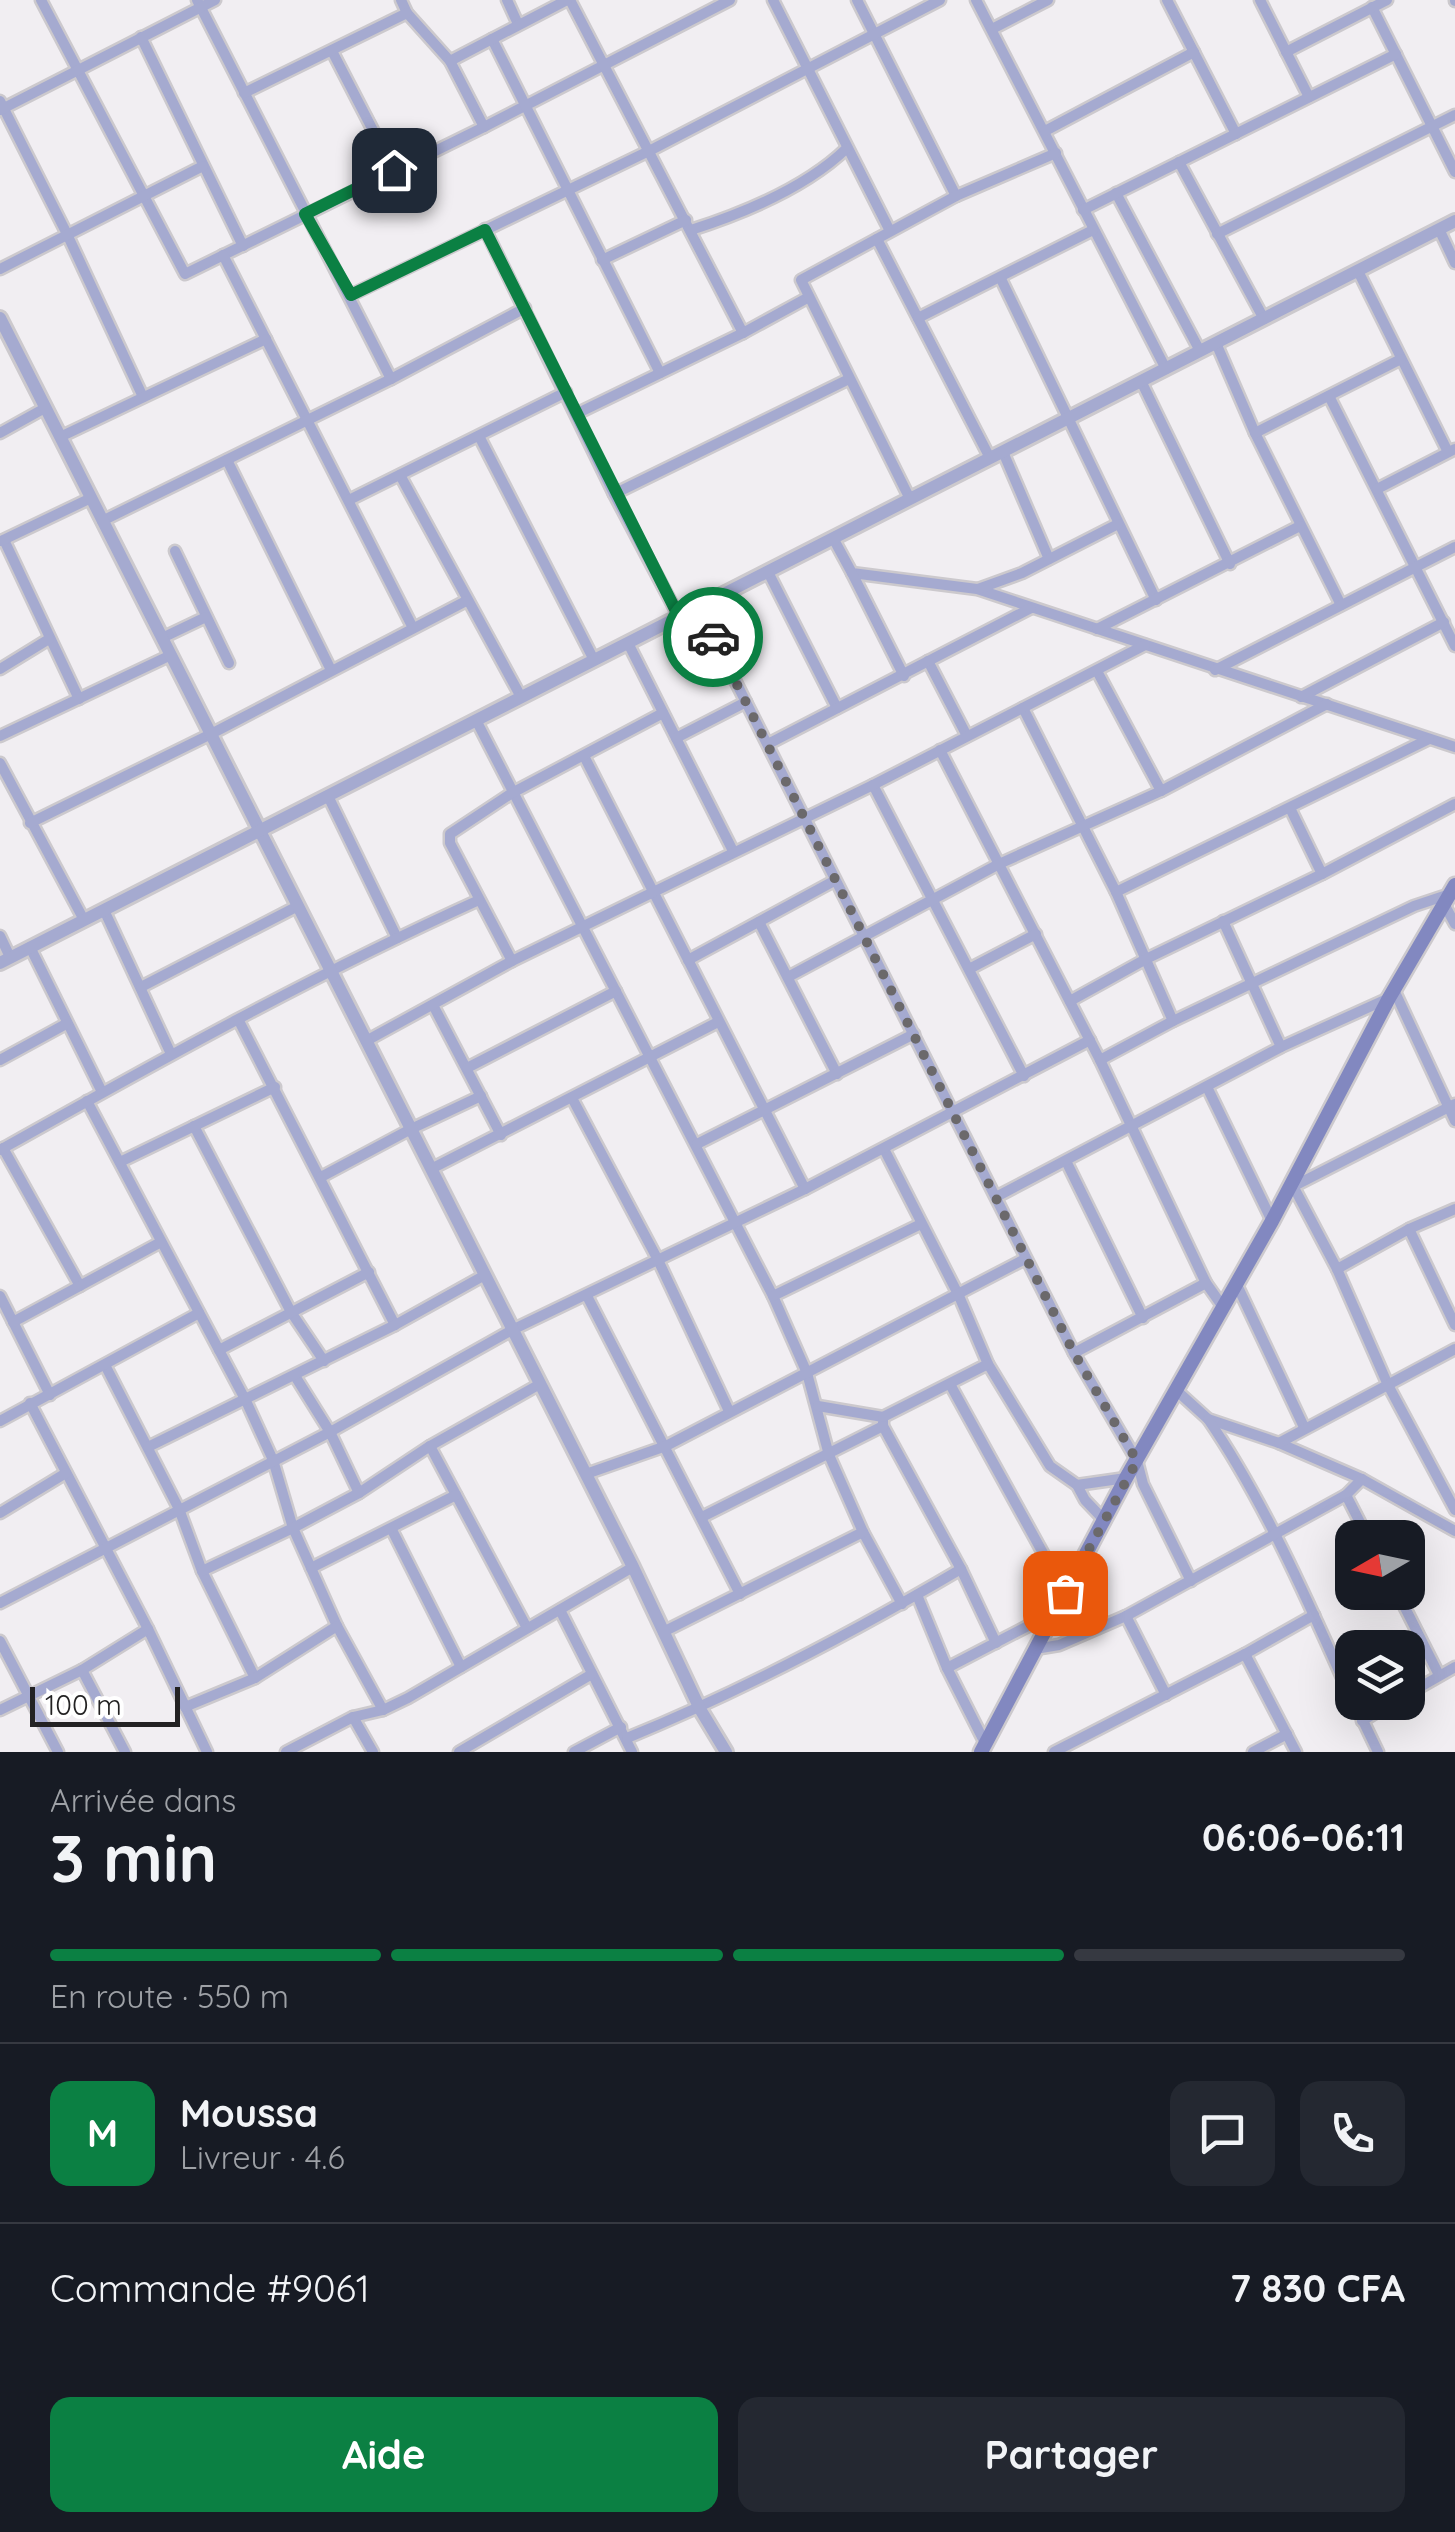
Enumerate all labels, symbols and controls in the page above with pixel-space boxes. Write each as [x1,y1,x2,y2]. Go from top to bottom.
pin [352,128,437,213]
icon: home [367,143,422,198]
courier [663,587,763,687]
icon: car [686,610,741,665]
north arrow [1335,1520,1425,1610]
map controls [1335,1520,1425,1720]
pin [1023,1551,1108,1636]
icon: bag [1038,1566,1093,1621]
button: layers [1335,1630,1425,1720]
scale bar [30,1682,180,1726]
text: 100 m [45,1687,122,1722]
text: Arrivée dans [50,1780,236,1820]
text: 06:06–06:11 [1202,1813,1405,1861]
text: 3 min [50,1817,217,1898]
text: En route · 550 m [50,1976,289,2016]
button: chat [1170,2081,1275,2186]
button: phone [1300,2081,1405,2186]
text: Moussa [180,2089,318,2137]
text: M [87,2109,118,2157]
text: Livreur · 4.6 [180,2137,345,2177]
text: Commande #9061 [50,2264,370,2312]
text: 7 830 CFA [1230,2264,1405,2312]
button: Aide [50,2397,718,2512]
button: Partager [738,2397,1405,2512]

